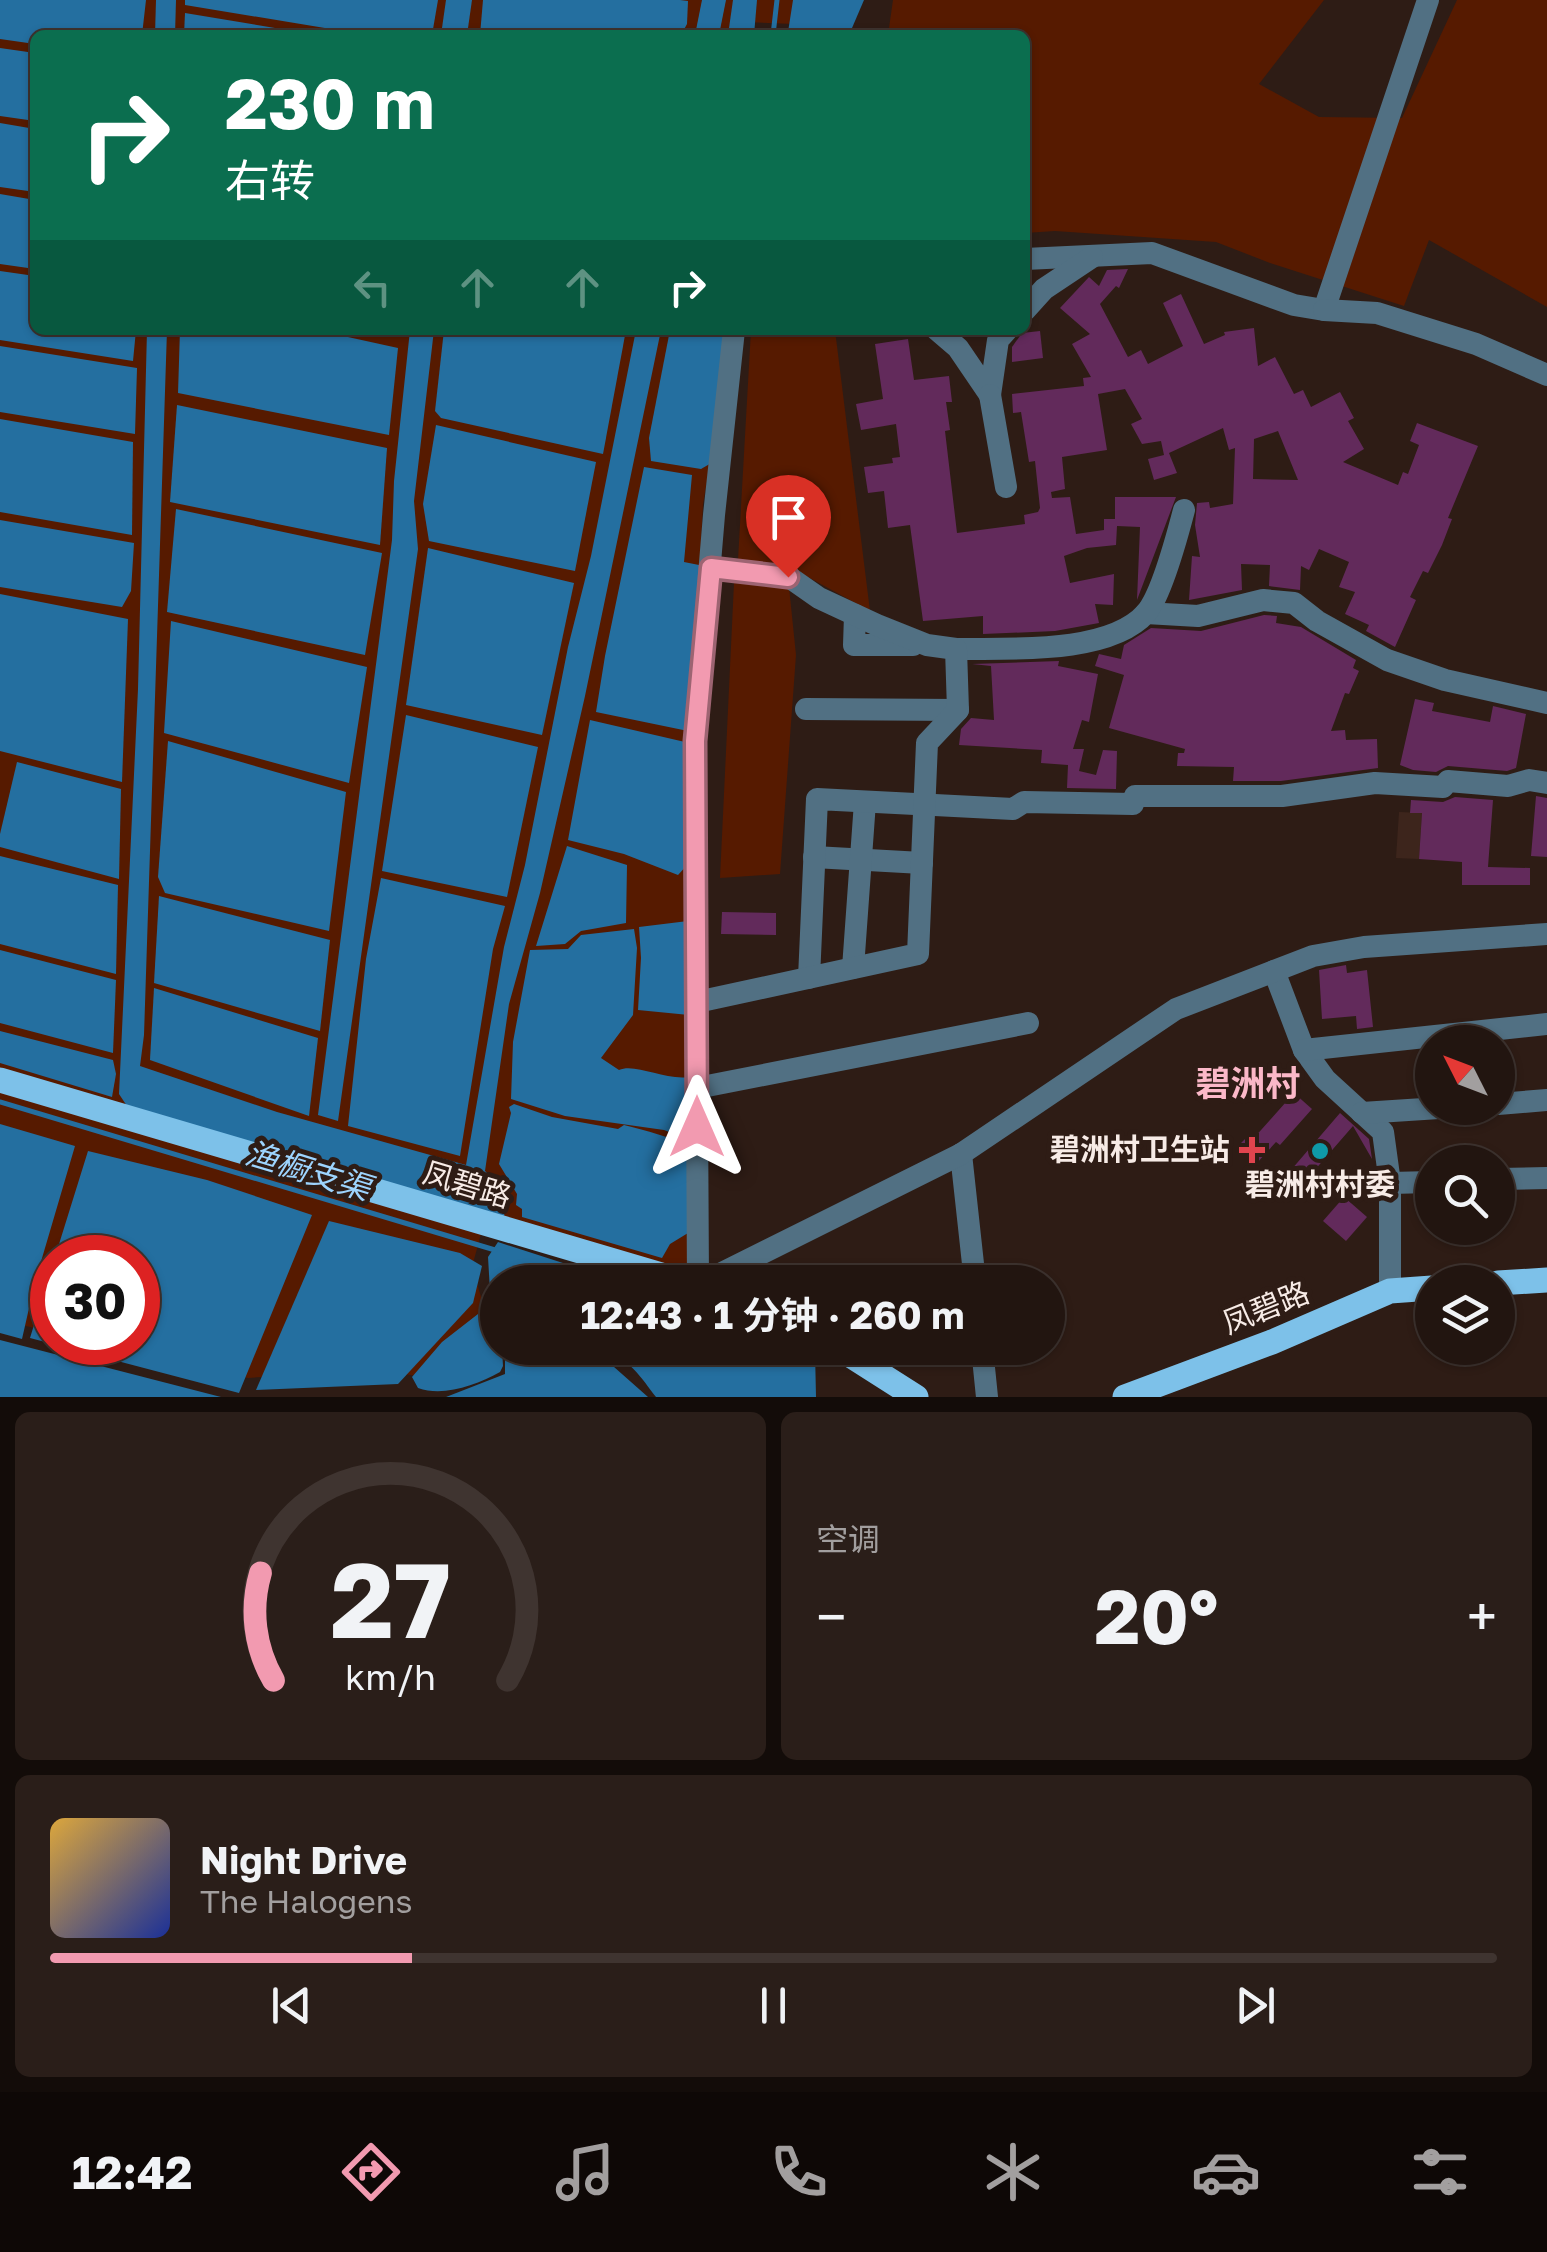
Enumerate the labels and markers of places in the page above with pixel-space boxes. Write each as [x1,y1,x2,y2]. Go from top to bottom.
pin [746,475,831,578]
place label: 碧洲村卫生站 [1050,1131,1230,1167]
marker: 碧洲村卫生站 [1239,1137,1265,1163]
marker: 碧洲村村委 [1309,1140,1331,1162]
place label: 碧洲村村委 [1245,1166,1395,1202]

